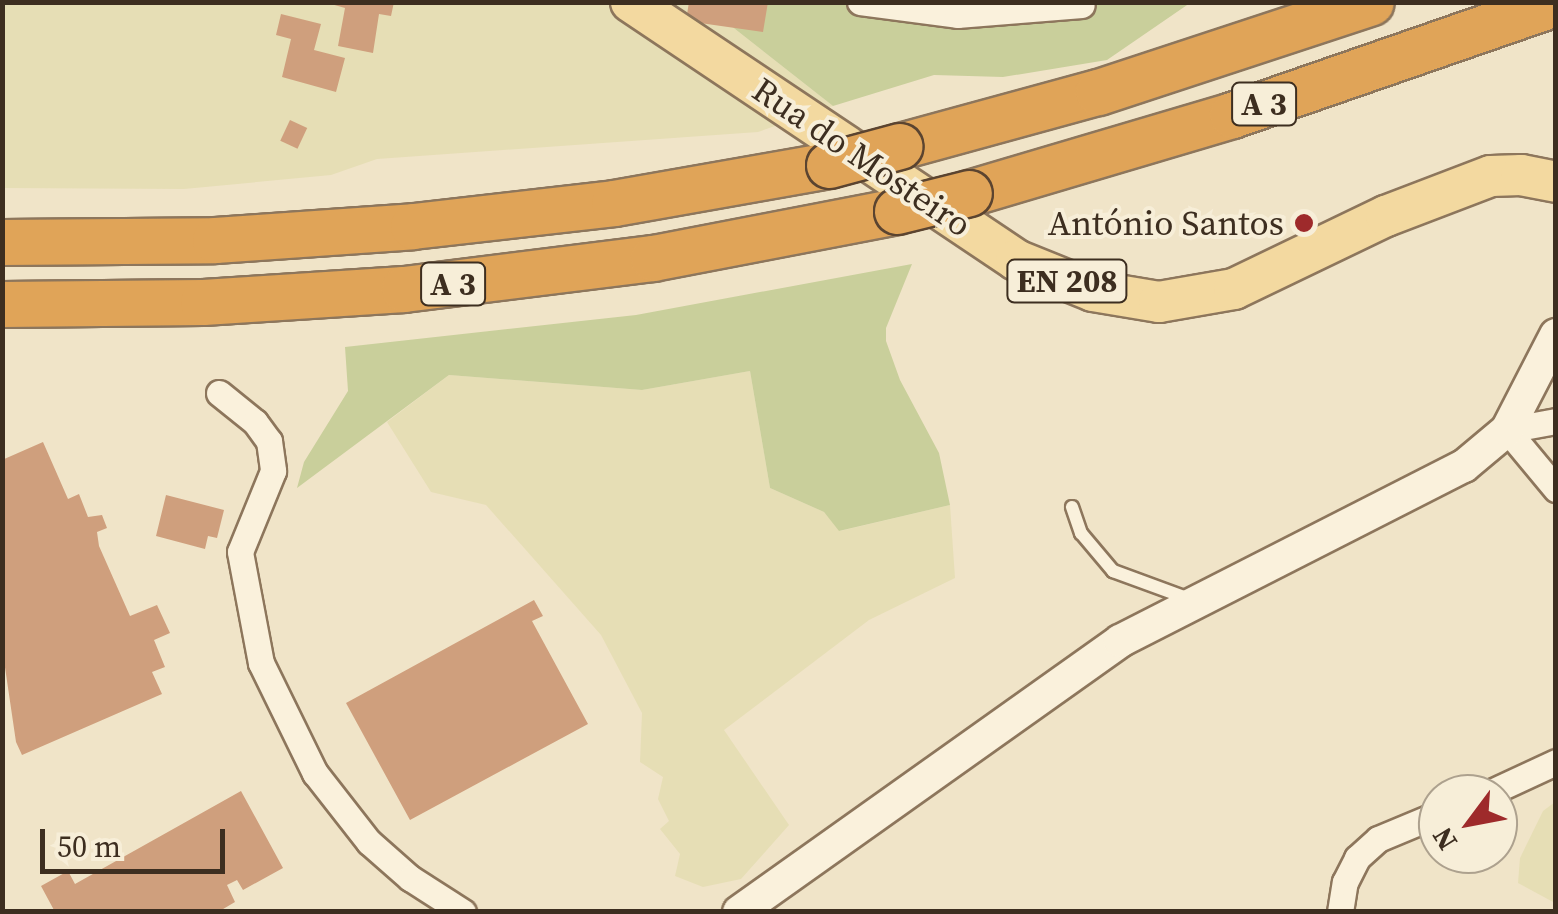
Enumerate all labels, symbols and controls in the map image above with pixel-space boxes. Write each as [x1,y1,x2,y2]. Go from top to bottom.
street label: Rua do Mosteiro [745,68,979,246]
road number: A 3 [1229,77,1299,131]
place label: António Santos [1048,202,1284,244]
marker: António Santos [1293,212,1315,234]
road number: EN 208 [1004,254,1130,308]
road number: A 3 [418,257,488,311]
north arrow [1418,774,1518,874]
scale bar [45,809,230,871]
text: N [1423,820,1466,858]
text: 50 m [57,826,121,867]

